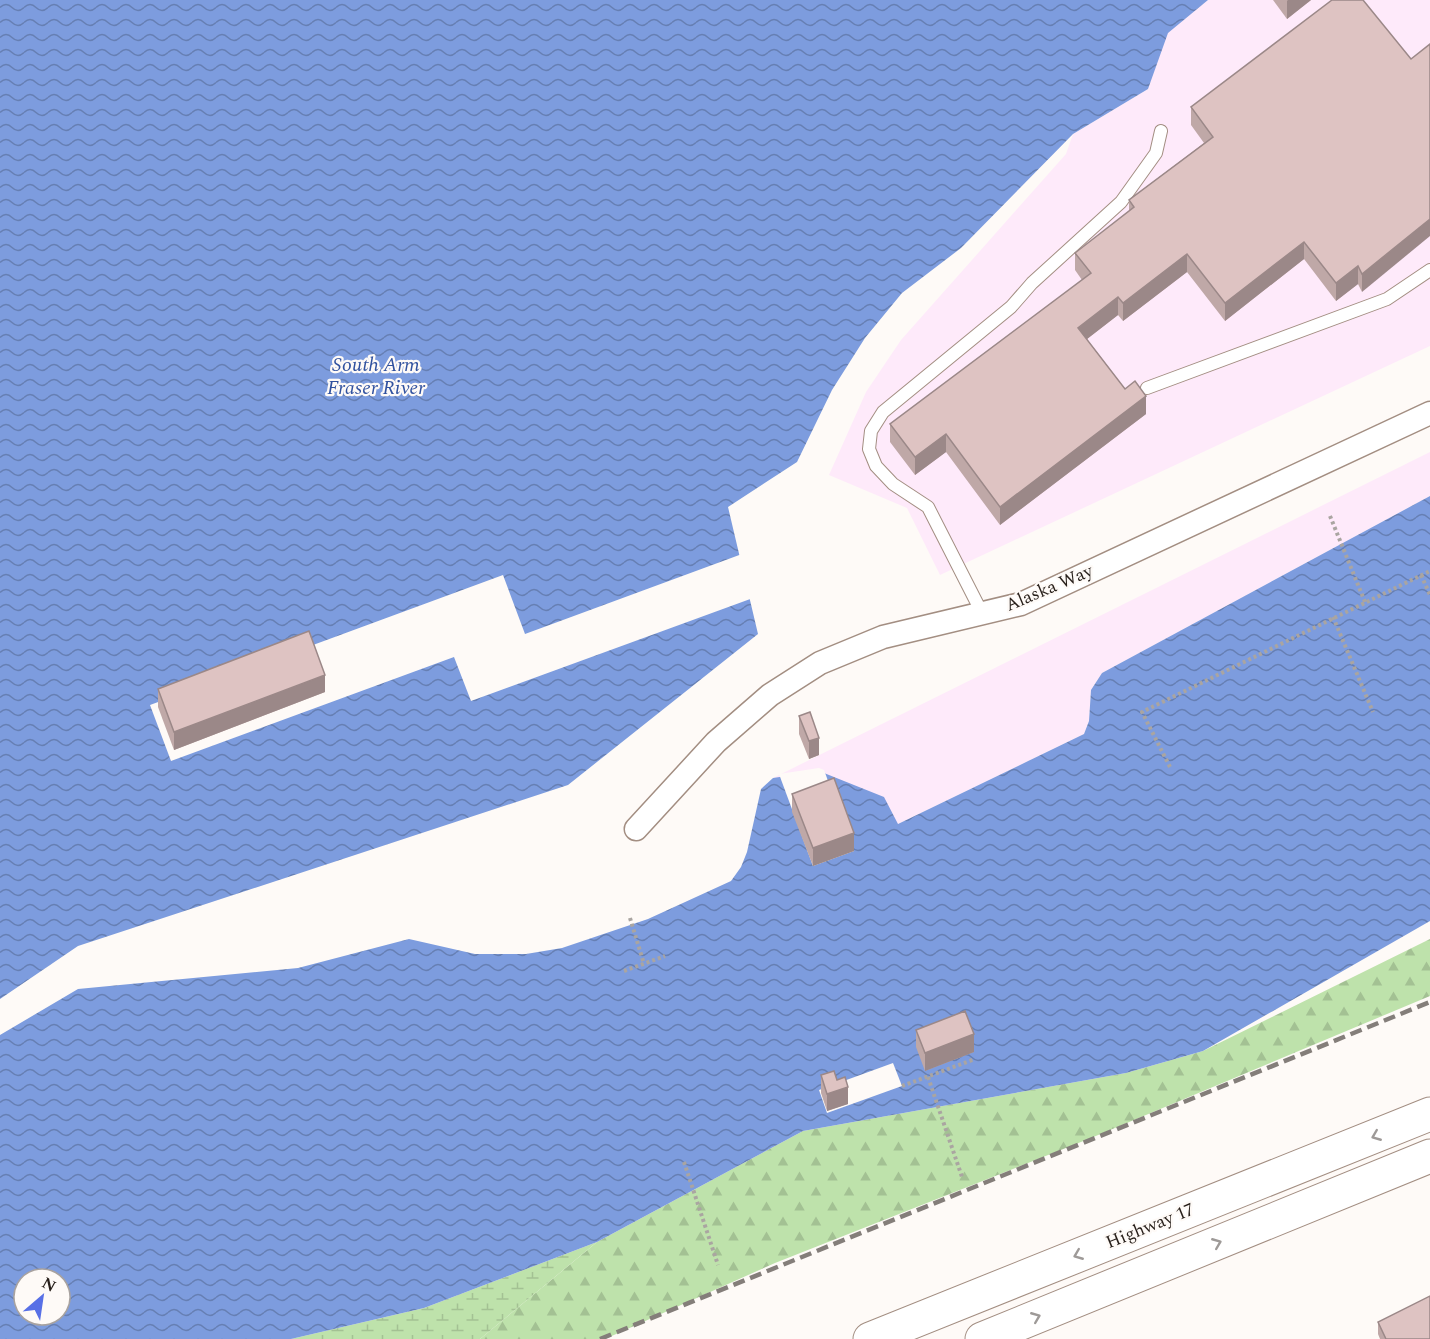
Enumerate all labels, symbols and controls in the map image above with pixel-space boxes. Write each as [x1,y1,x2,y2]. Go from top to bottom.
water label: South Arm Fraser River [327,350,426,403]
street label: Alaska Way [1001,557,1098,619]
one-way arrow [1371,1128,1381,1141]
street label: Highway 17 [1102,1196,1198,1256]
one-way arrow [1211,1238,1222,1250]
one-way arrow [1073,1248,1084,1260]
north arrow [12,1267,72,1327]
text: N [37,1271,60,1298]
one-way arrow [1030,1312,1041,1324]

